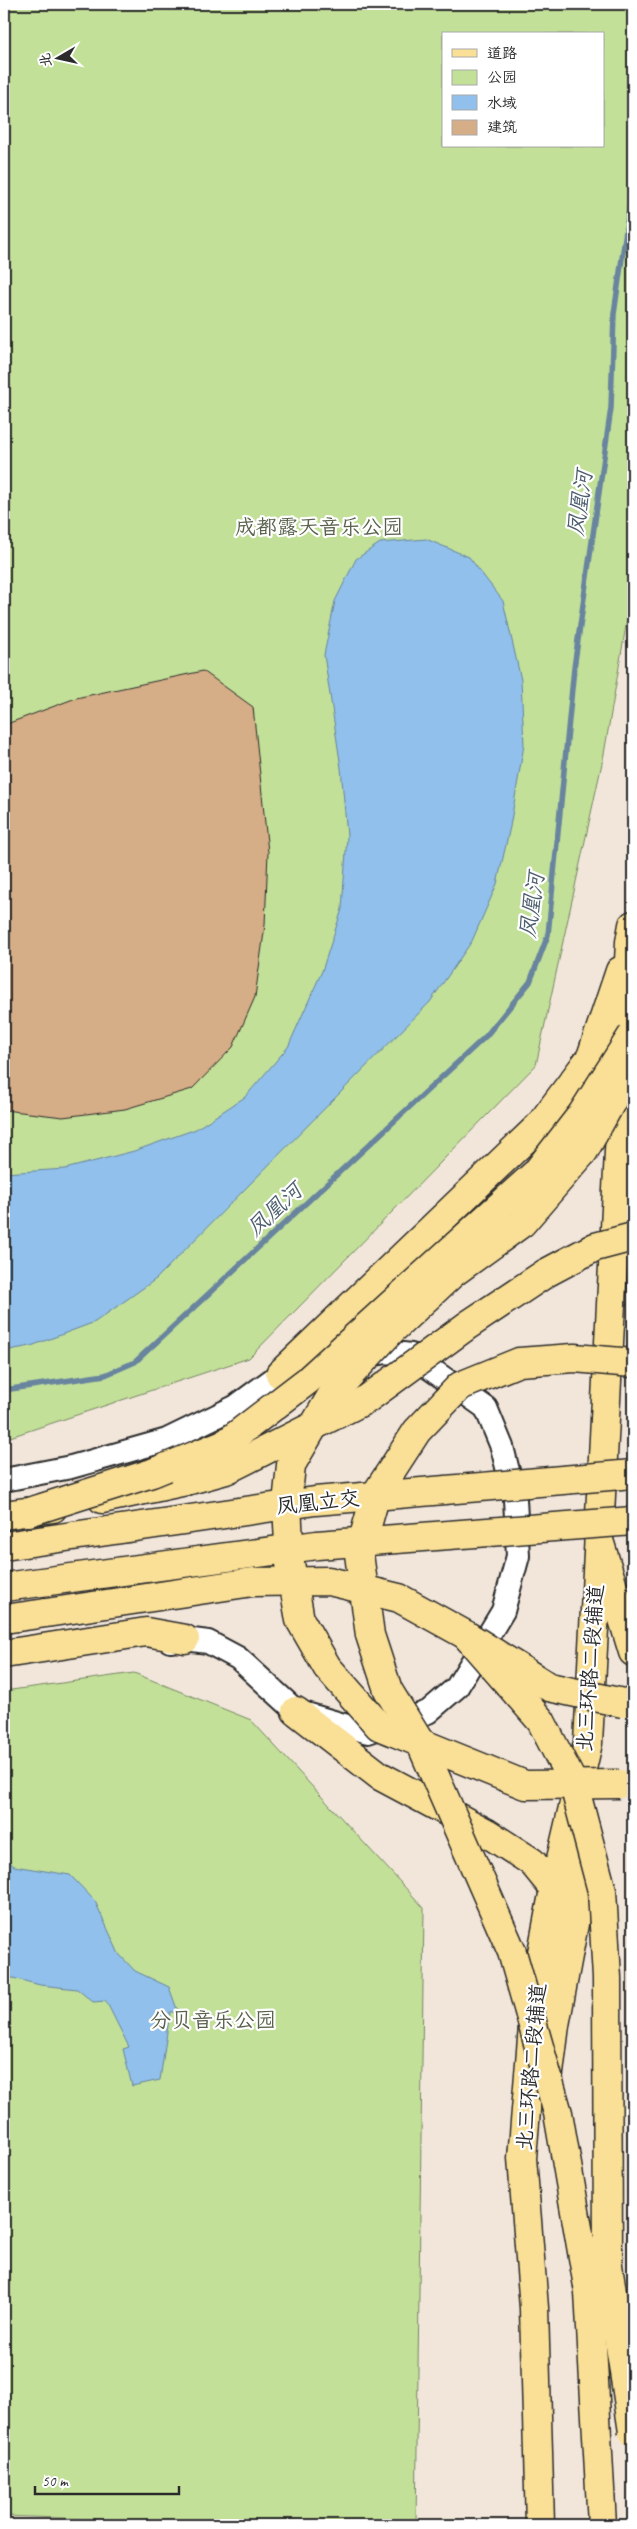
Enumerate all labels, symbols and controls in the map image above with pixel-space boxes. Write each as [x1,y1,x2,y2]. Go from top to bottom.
north arrow [32,32,82,82]
legend [442,32,604,148]
text: 道路 [487,44,517,63]
text: 北 [36,52,55,68]
text: 公园 [487,68,517,87]
text: 水域 [487,94,517,113]
text: 建筑 [487,118,517,137]
water label: 凤凰河 [562,466,599,538]
park label: 成都露天音乐公园 [235,514,403,540]
water label: 凤凰河 [514,868,551,940]
water label: 凤凰河 [241,1175,311,1242]
street label: 凤凰立交 [275,1485,361,1519]
street label: 北三环路二段辅道 [571,1583,609,1753]
street label: 北三环路二段辅道 [511,1982,551,2152]
park label: 分贝音乐公园 [150,2007,276,2033]
scale bar [35,2464,179,2496]
text: 50 m [42,2472,69,2491]

